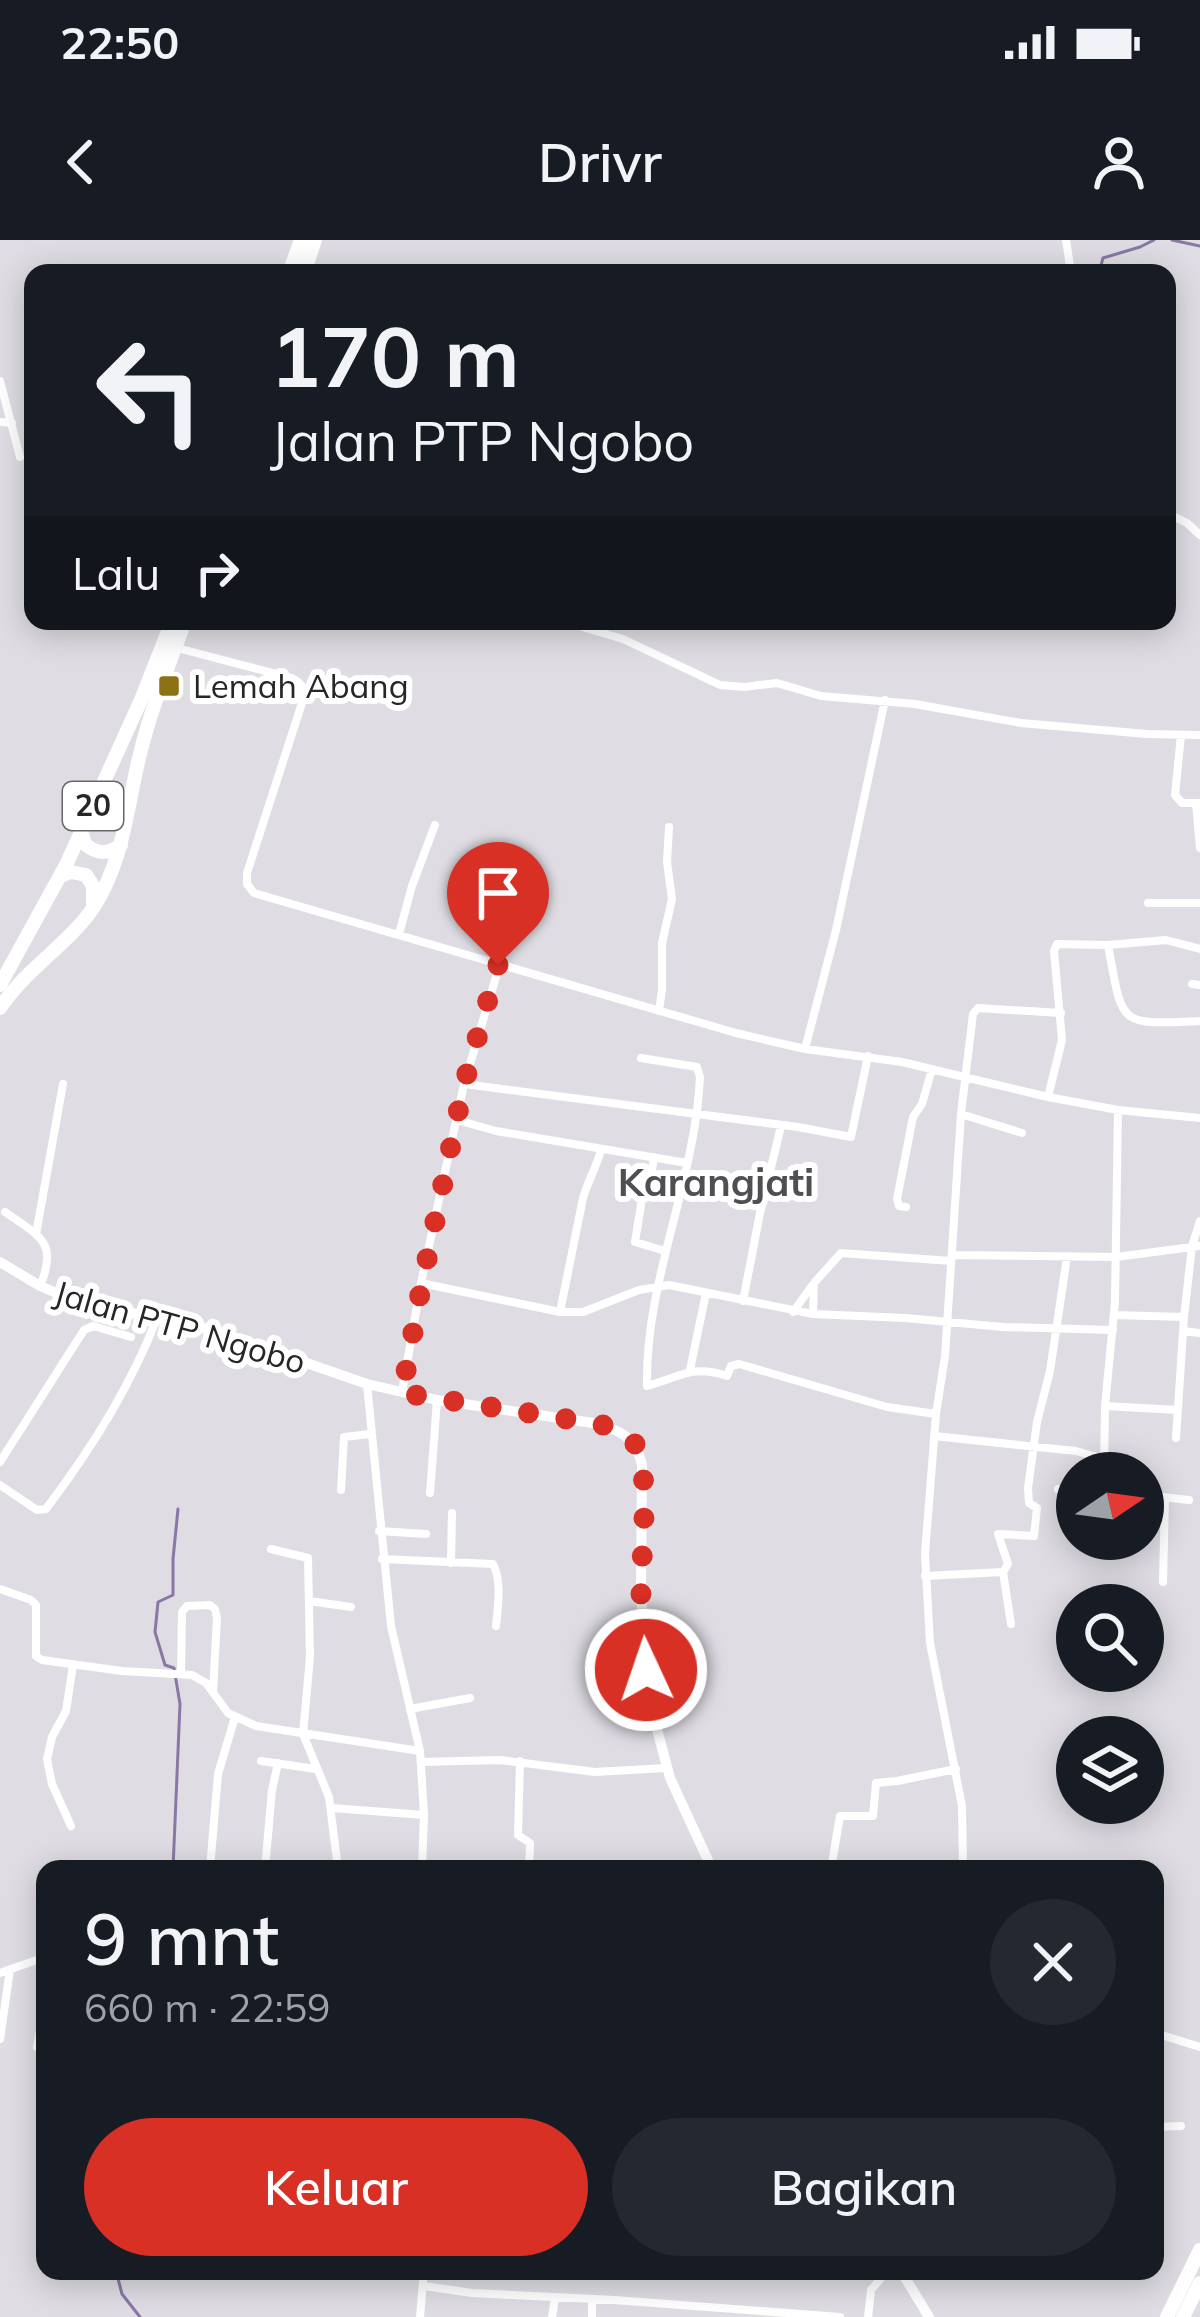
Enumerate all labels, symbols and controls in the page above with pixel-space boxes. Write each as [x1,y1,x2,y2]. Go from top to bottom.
text: 22:50 [60,14,179,70]
text: Drivr [538,128,662,196]
icon: back [48,129,114,195]
icon: person [1086,129,1152,195]
text: 170 m [270,303,520,408]
icon: left [72,312,228,468]
text: Jalan PTP Ngobo [270,407,694,475]
icon: right [184,540,250,606]
text: Lalu [72,545,160,601]
place label: Lemah Abang [193,665,409,706]
marker: Lemah Abang [156,673,182,699]
road number: 20 [63,782,123,830]
pin [447,842,549,965]
icon: arrive [465,860,531,926]
district label: Karangjati [618,1157,814,1206]
street label: Jalan PTP Ngobo [50,1271,310,1382]
north arrow [1056,1452,1164,1560]
map controls [1056,1452,1164,1824]
button: search [1056,1584,1164,1692]
position arrow [583,1607,709,1733]
button: layers [1056,1716,1164,1824]
text: 9 mnt [84,1893,279,1983]
button: close [990,1899,1116,2025]
text: 660 m · 22:59 [84,1983,330,2032]
button: Keluar [84,2118,588,2256]
button: Bagikan [612,2118,1116,2256]

